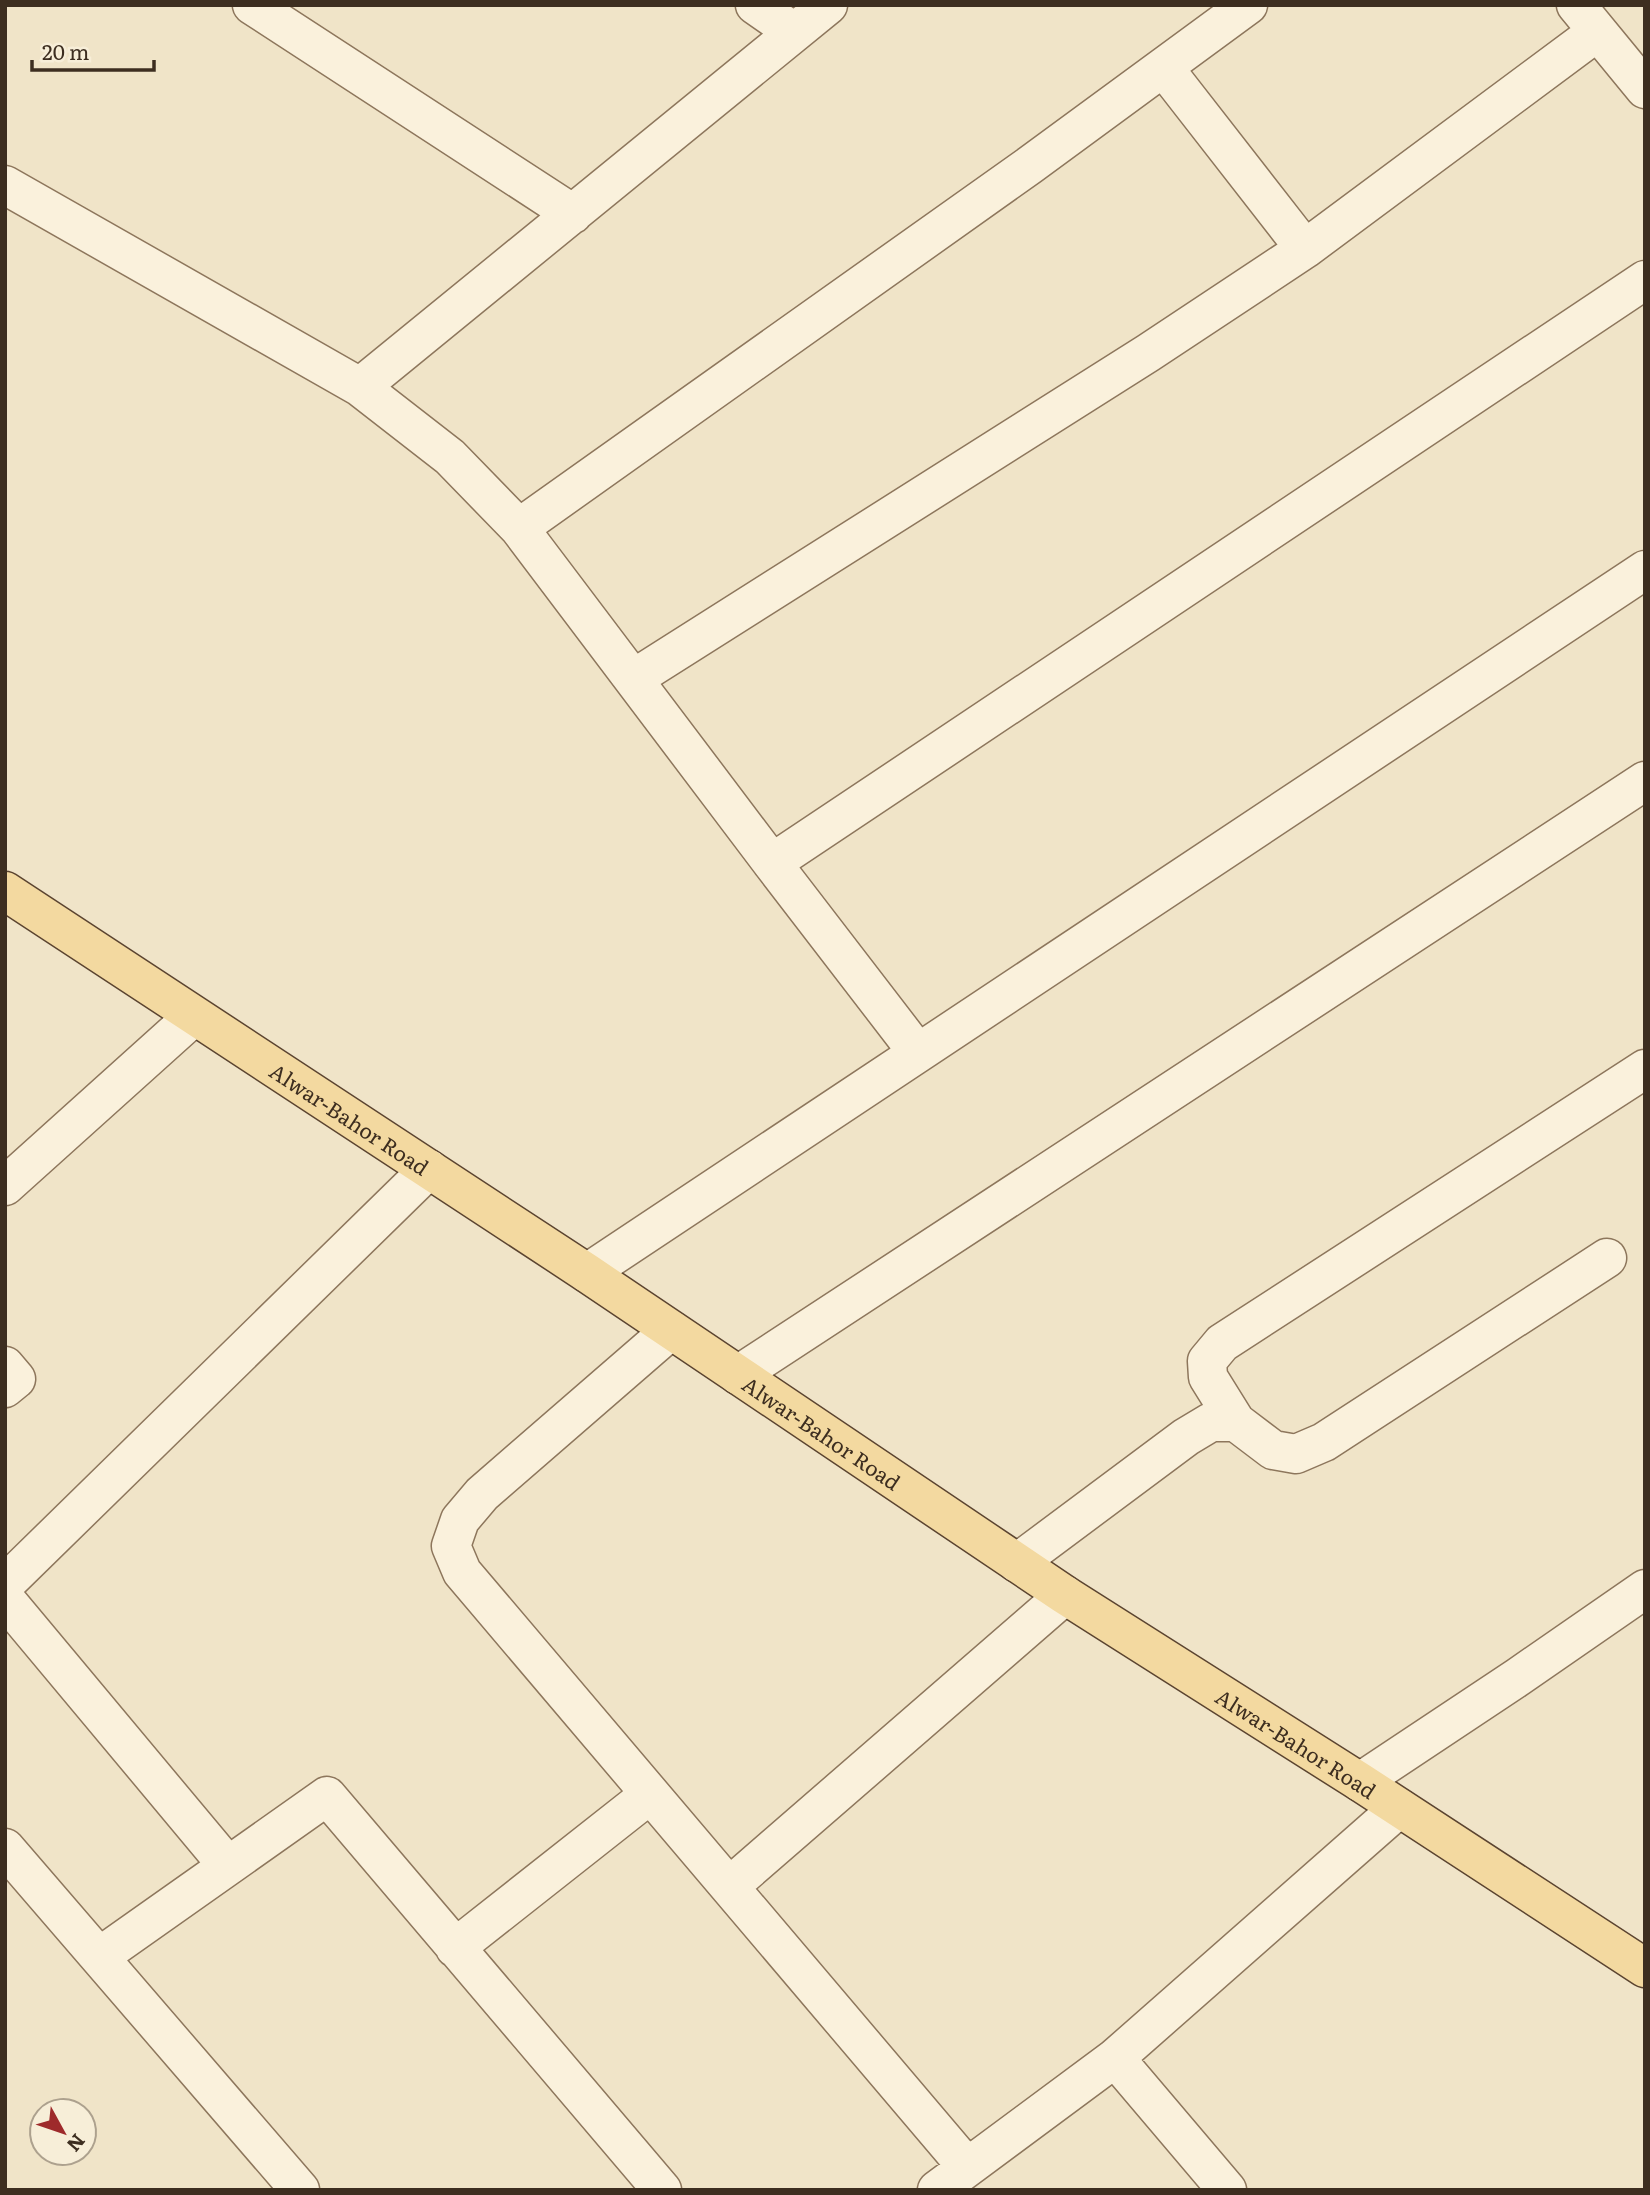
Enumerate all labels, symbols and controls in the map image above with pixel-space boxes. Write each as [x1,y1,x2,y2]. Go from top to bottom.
scale bar [32,28,154,72]
text: 20 m [42,35,89,66]
street label: Alwar-Bahor Road [265,1054,436,1181]
street label: Alwar-Bahor Road [737,1367,908,1496]
street label: Alwar-Bahor Road [1211,1679,1383,1805]
north arrow [28,2097,98,2167]
text: N [61,2128,93,2159]

